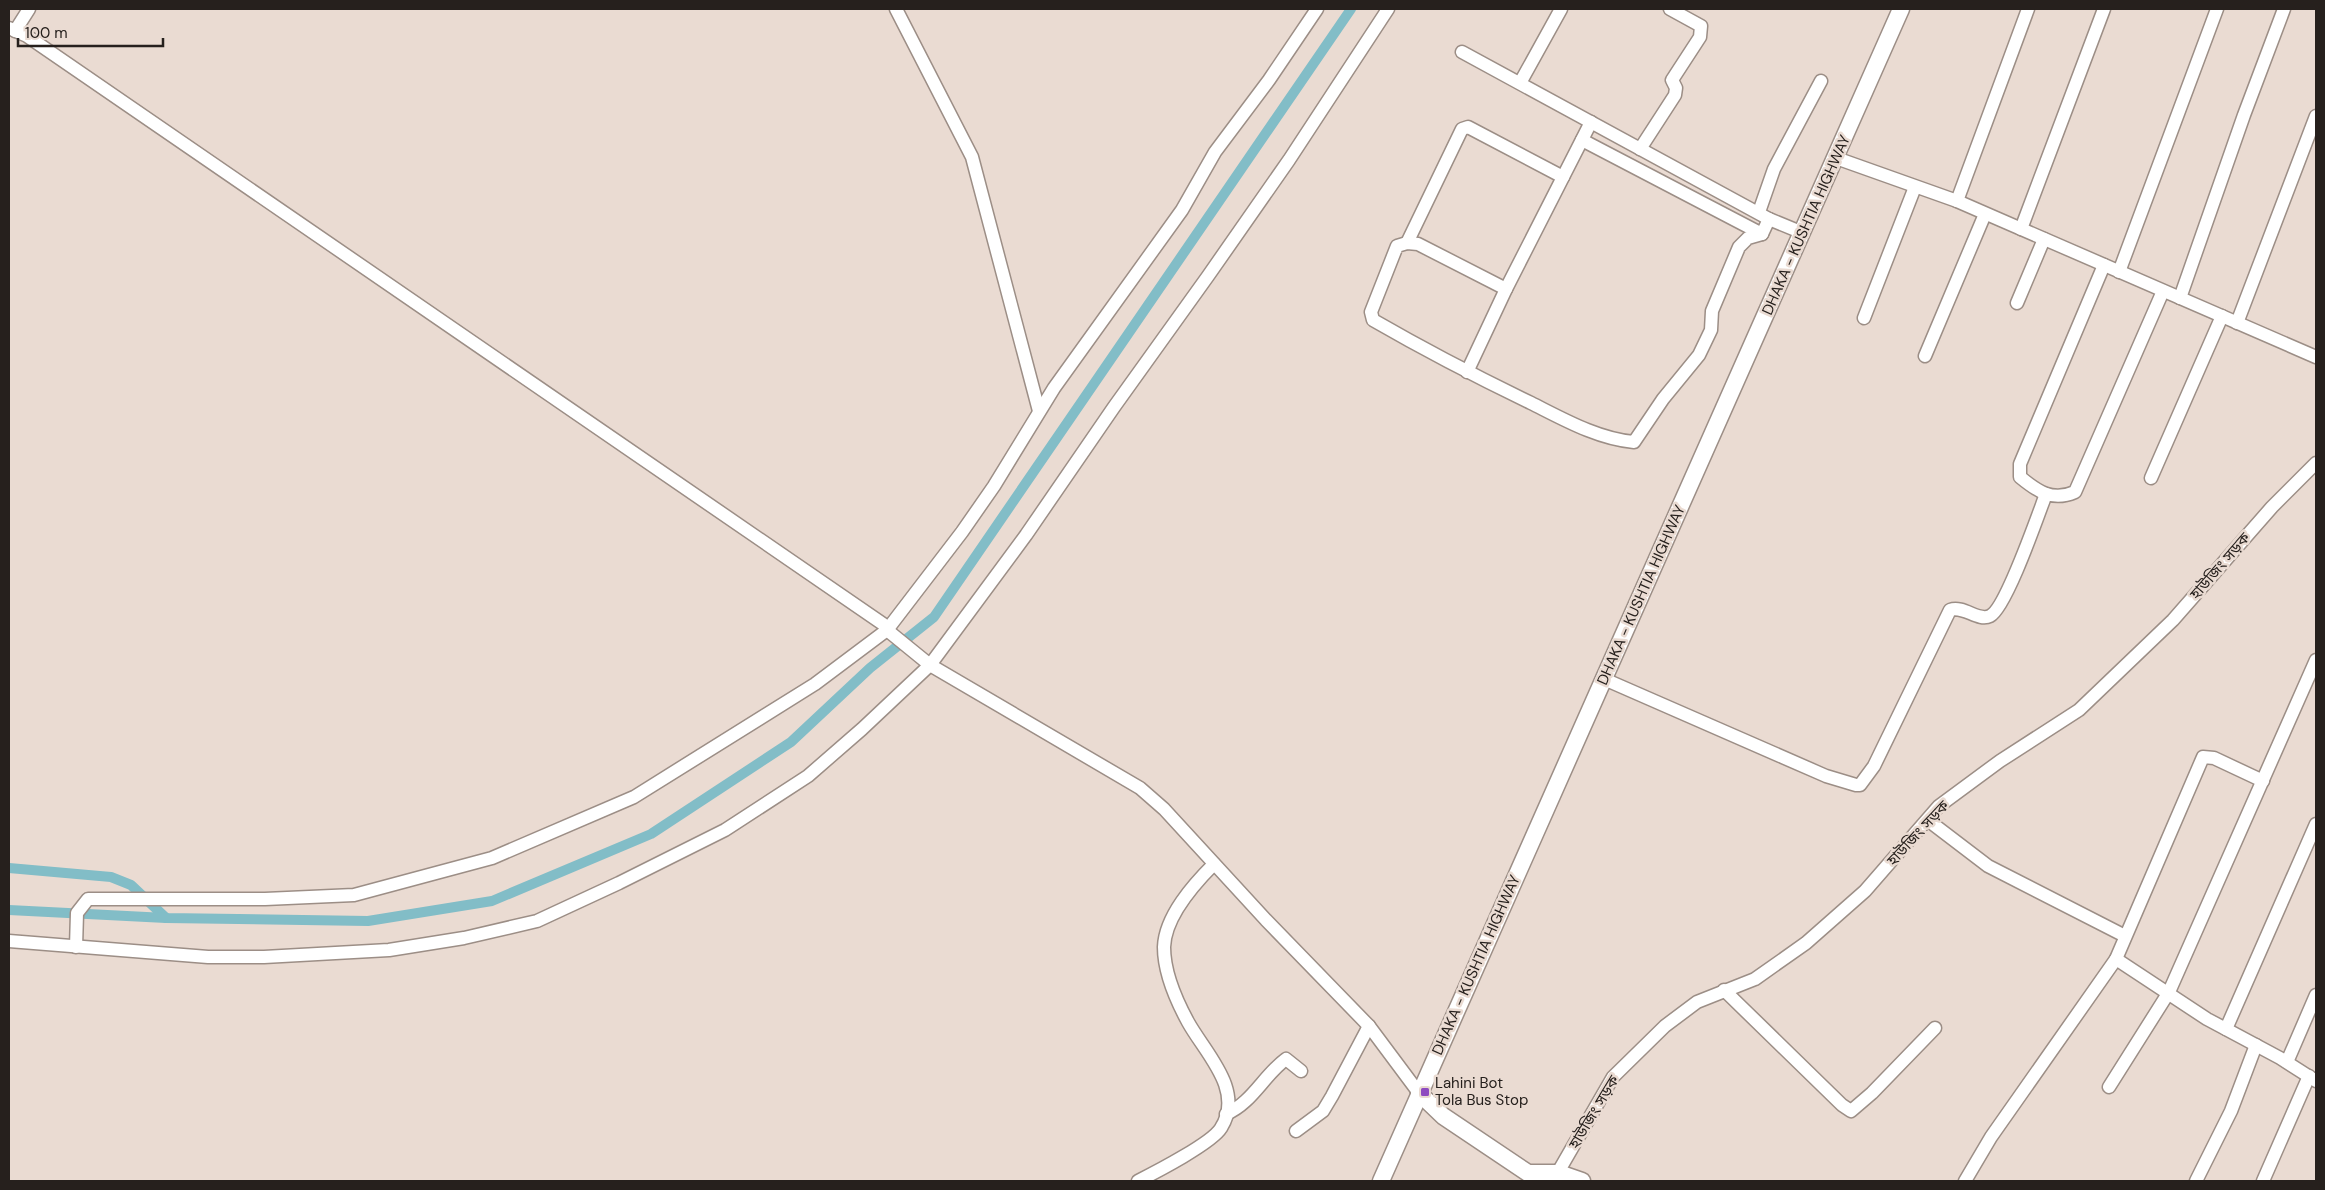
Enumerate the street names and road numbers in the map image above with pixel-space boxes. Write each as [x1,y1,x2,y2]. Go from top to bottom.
street label: DHAKA - KUSHTIA HIGHWAY [1757,132,1855,318]
street label: DHAKA - KUSHTIA HIGHWAY [1592,502,1690,688]
street label: হাউজিং সড়ক [2185,528,2255,604]
street label: হাউজিং সড়ক [1882,795,1954,871]
street label: DHAKA - KUSHTIA HIGHWAY [1427,872,1525,1058]
street label: হাউজিং সড়ক [1564,1071,1624,1153]

